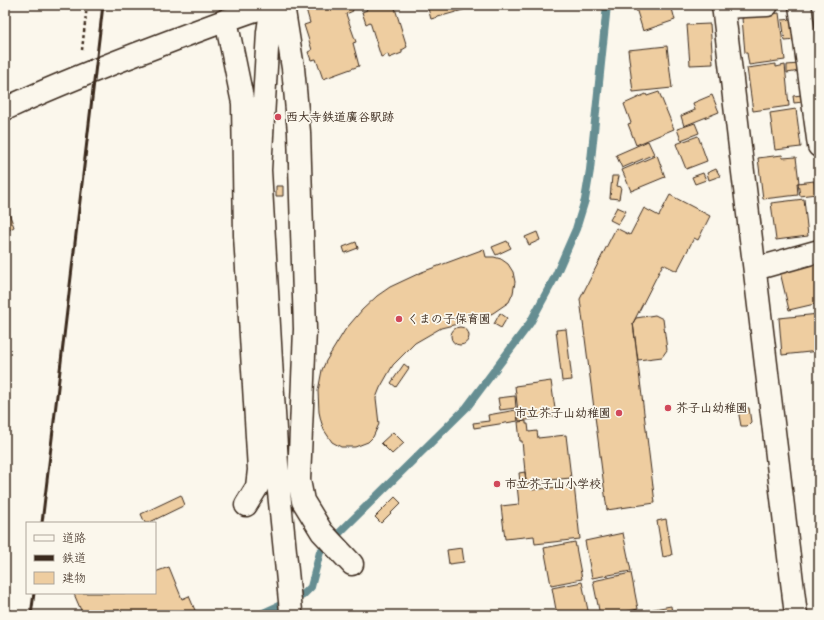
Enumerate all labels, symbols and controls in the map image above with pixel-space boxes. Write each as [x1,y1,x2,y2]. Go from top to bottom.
place label: 西大寺鉄道廣谷駅跡 [286,110,394,124]
marker: 西大寺鉄道廣谷駅跡 [273,112,283,122]
place label: くまの子保育園 [407,312,491,326]
marker: くまの子保育園 [394,314,404,324]
place label: 芥子山幼稚園 [676,401,748,415]
marker: 芥子山幼稚園 [663,403,673,413]
place label: 市立芥子山幼稚園 [515,406,611,420]
marker: 市立芥子山幼稚園 [614,408,624,418]
place label: 市立芥子山小学校 [505,477,601,491]
marker: 市立芥子山小学校 [492,479,502,489]
legend [26,522,156,594]
text: 道路 [62,531,86,545]
text: 鉄道 [62,551,86,565]
text: 建物 [62,571,86,585]

